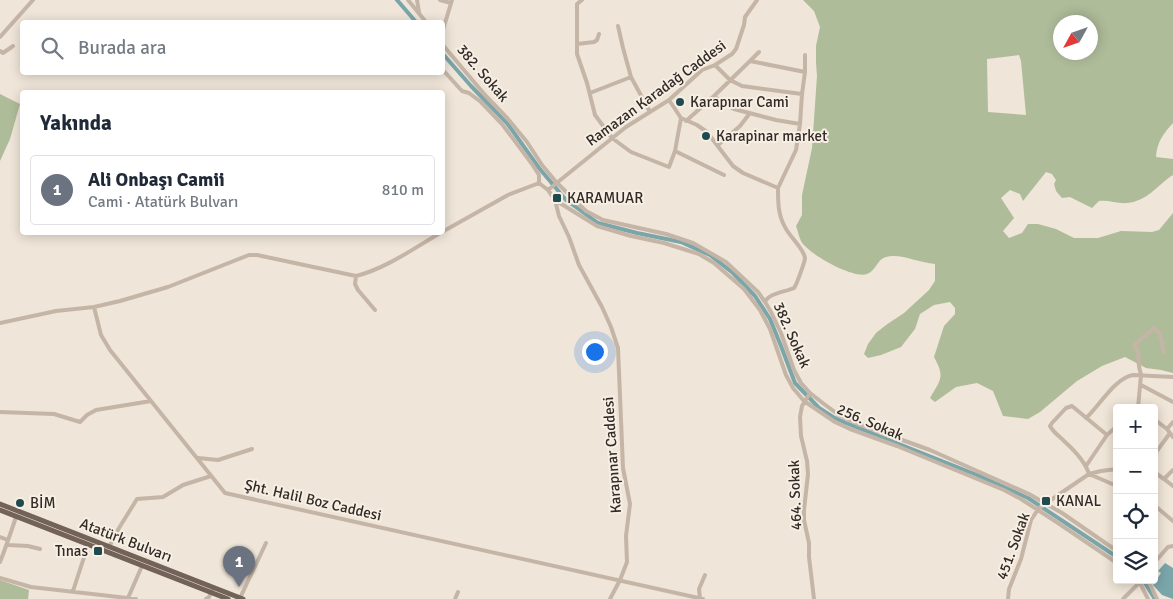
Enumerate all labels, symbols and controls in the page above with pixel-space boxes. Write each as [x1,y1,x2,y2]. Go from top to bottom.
north arrow [1053,15,1098,60]
search box [20,20,445,75]
icon: search [38,34,66,62]
text: Burada ara [78,36,166,60]
street label: Ramazan Karadağ Caddesi [582,36,730,150]
street label: 382. Sokak [453,41,513,106]
place label: Karapınar Cami [690,93,789,111]
marker: Karapınar Cami [674,96,686,108]
text: Yakında [40,110,112,136]
place label: Karapinar market [716,127,827,145]
marker: Karapinar market [700,130,712,142]
text: Ali Onbaşı Camii [88,168,225,192]
text: 1 [53,180,61,200]
text: 810 m [382,180,424,200]
place label: KARAMUAR [567,189,643,207]
text: Cami · Atatürk Bulvarı [88,192,238,212]
marker: KARAMUAR [551,192,563,204]
street label: 382. Sokak [769,299,815,371]
your location [582,339,608,365]
street label: Karapınar Caddesi [599,396,625,514]
street label: 256. Sokak [834,400,906,444]
map controls [1113,404,1158,584]
button: + [1113,404,1158,449]
button: − [1113,449,1158,494]
street label: 464. Sokak [785,459,805,530]
street label: Şht. Halil Boz Caddesi [243,475,383,525]
place label: KANAL [1056,492,1101,510]
place label: BİM [30,494,56,512]
button: locate [1113,494,1158,539]
marker: KANAL [1040,495,1052,507]
marker: BİM [14,497,26,509]
street label: 451. Sokak [993,509,1034,582]
street label: Atatürk Bulvarı [77,514,175,566]
button: layers [1113,539,1158,584]
place label: Tınas [55,542,88,560]
marker: Tınas [92,545,104,557]
pin: 1 [223,546,255,587]

